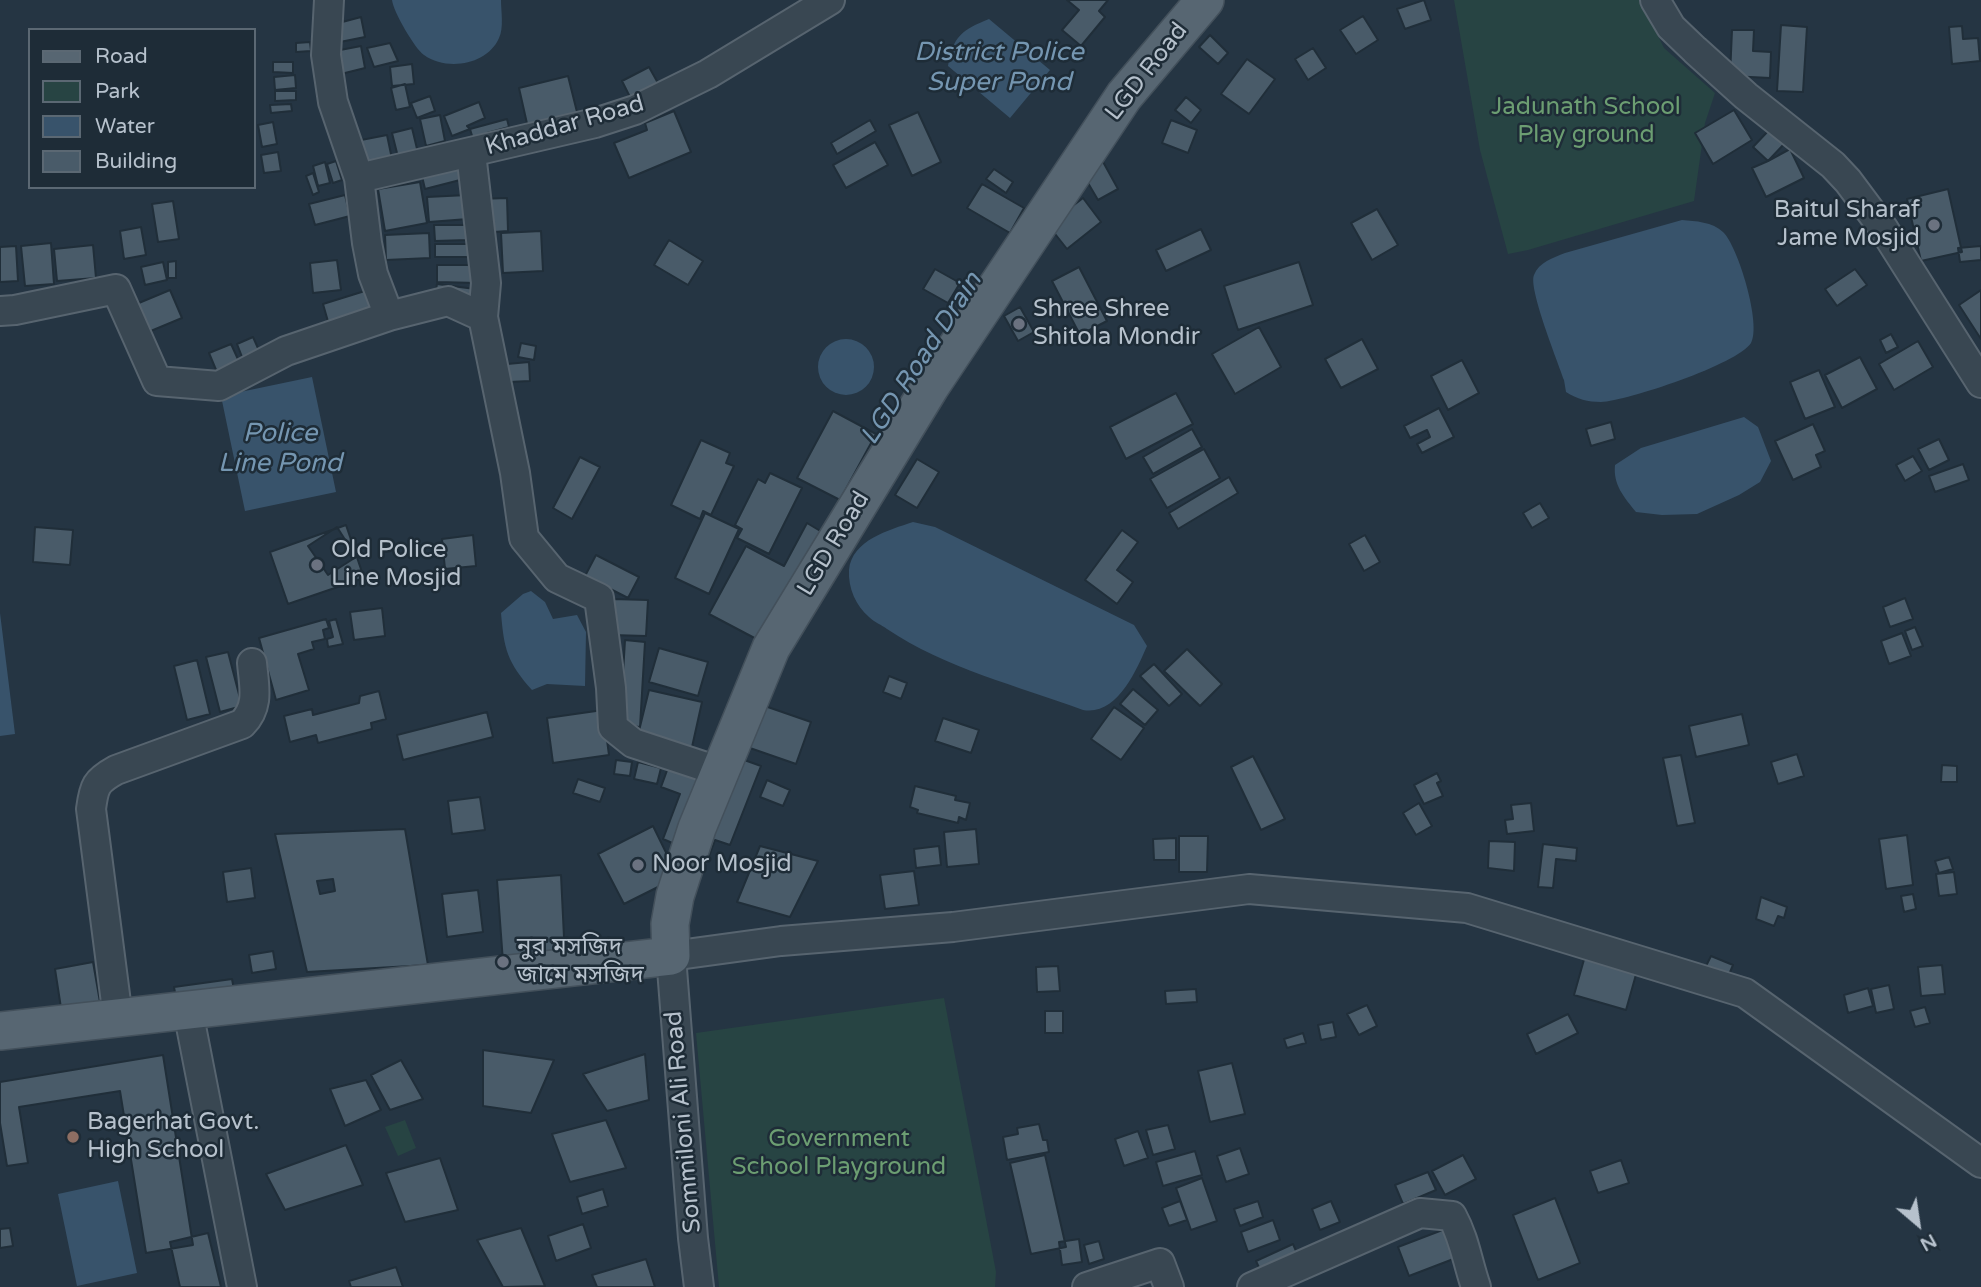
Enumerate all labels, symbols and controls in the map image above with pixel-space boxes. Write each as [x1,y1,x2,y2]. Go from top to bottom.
street label: LGD Road [1100,17,1194,127]
legend [28,28,256,189]
water label: District Police Super Pond [914,37,1084,98]
text: Road [95,44,148,69]
text: Park [95,79,140,104]
street label: Khaddar Road [482,90,648,162]
park label: Jadunath School Play ground [1491,94,1681,150]
text: Water [95,114,155,139]
text: Building [95,149,177,174]
place label: Baitul Sharaf Jame Mosjid [1774,197,1920,253]
marker: Baitul Sharaf Jame Mosjid [1926,217,1942,233]
water label: LGD Road Drain [855,267,989,451]
place label: Shree Shree Shitola Mondir [1033,296,1200,352]
marker: Shree Shree Shitola Mondir [1011,316,1027,332]
water label: Police Line Pond [218,418,342,480]
street label: LGD Road [792,487,876,601]
place label: Old Police Line Mosjid [331,537,461,593]
marker: Old Police Line Mosjid [309,557,325,573]
place label: Noor Mosjid [652,851,792,879]
marker: Noor Mosjid [630,857,646,873]
place label: নুর মসজিদ জামে মসজিদ [517,934,644,990]
marker: নুর মসজিদ জামে মসজিদ [495,954,511,970]
street label: Sommiloni Ali Road [660,1010,708,1234]
place label: Bagerhat Govt. High School [87,1109,259,1165]
park label: Government School Playground [732,1126,946,1182]
marker: Bagerhat Govt. High School [65,1129,81,1145]
north arrow [1883,1189,1953,1259]
text: N [1916,1229,1940,1256]

